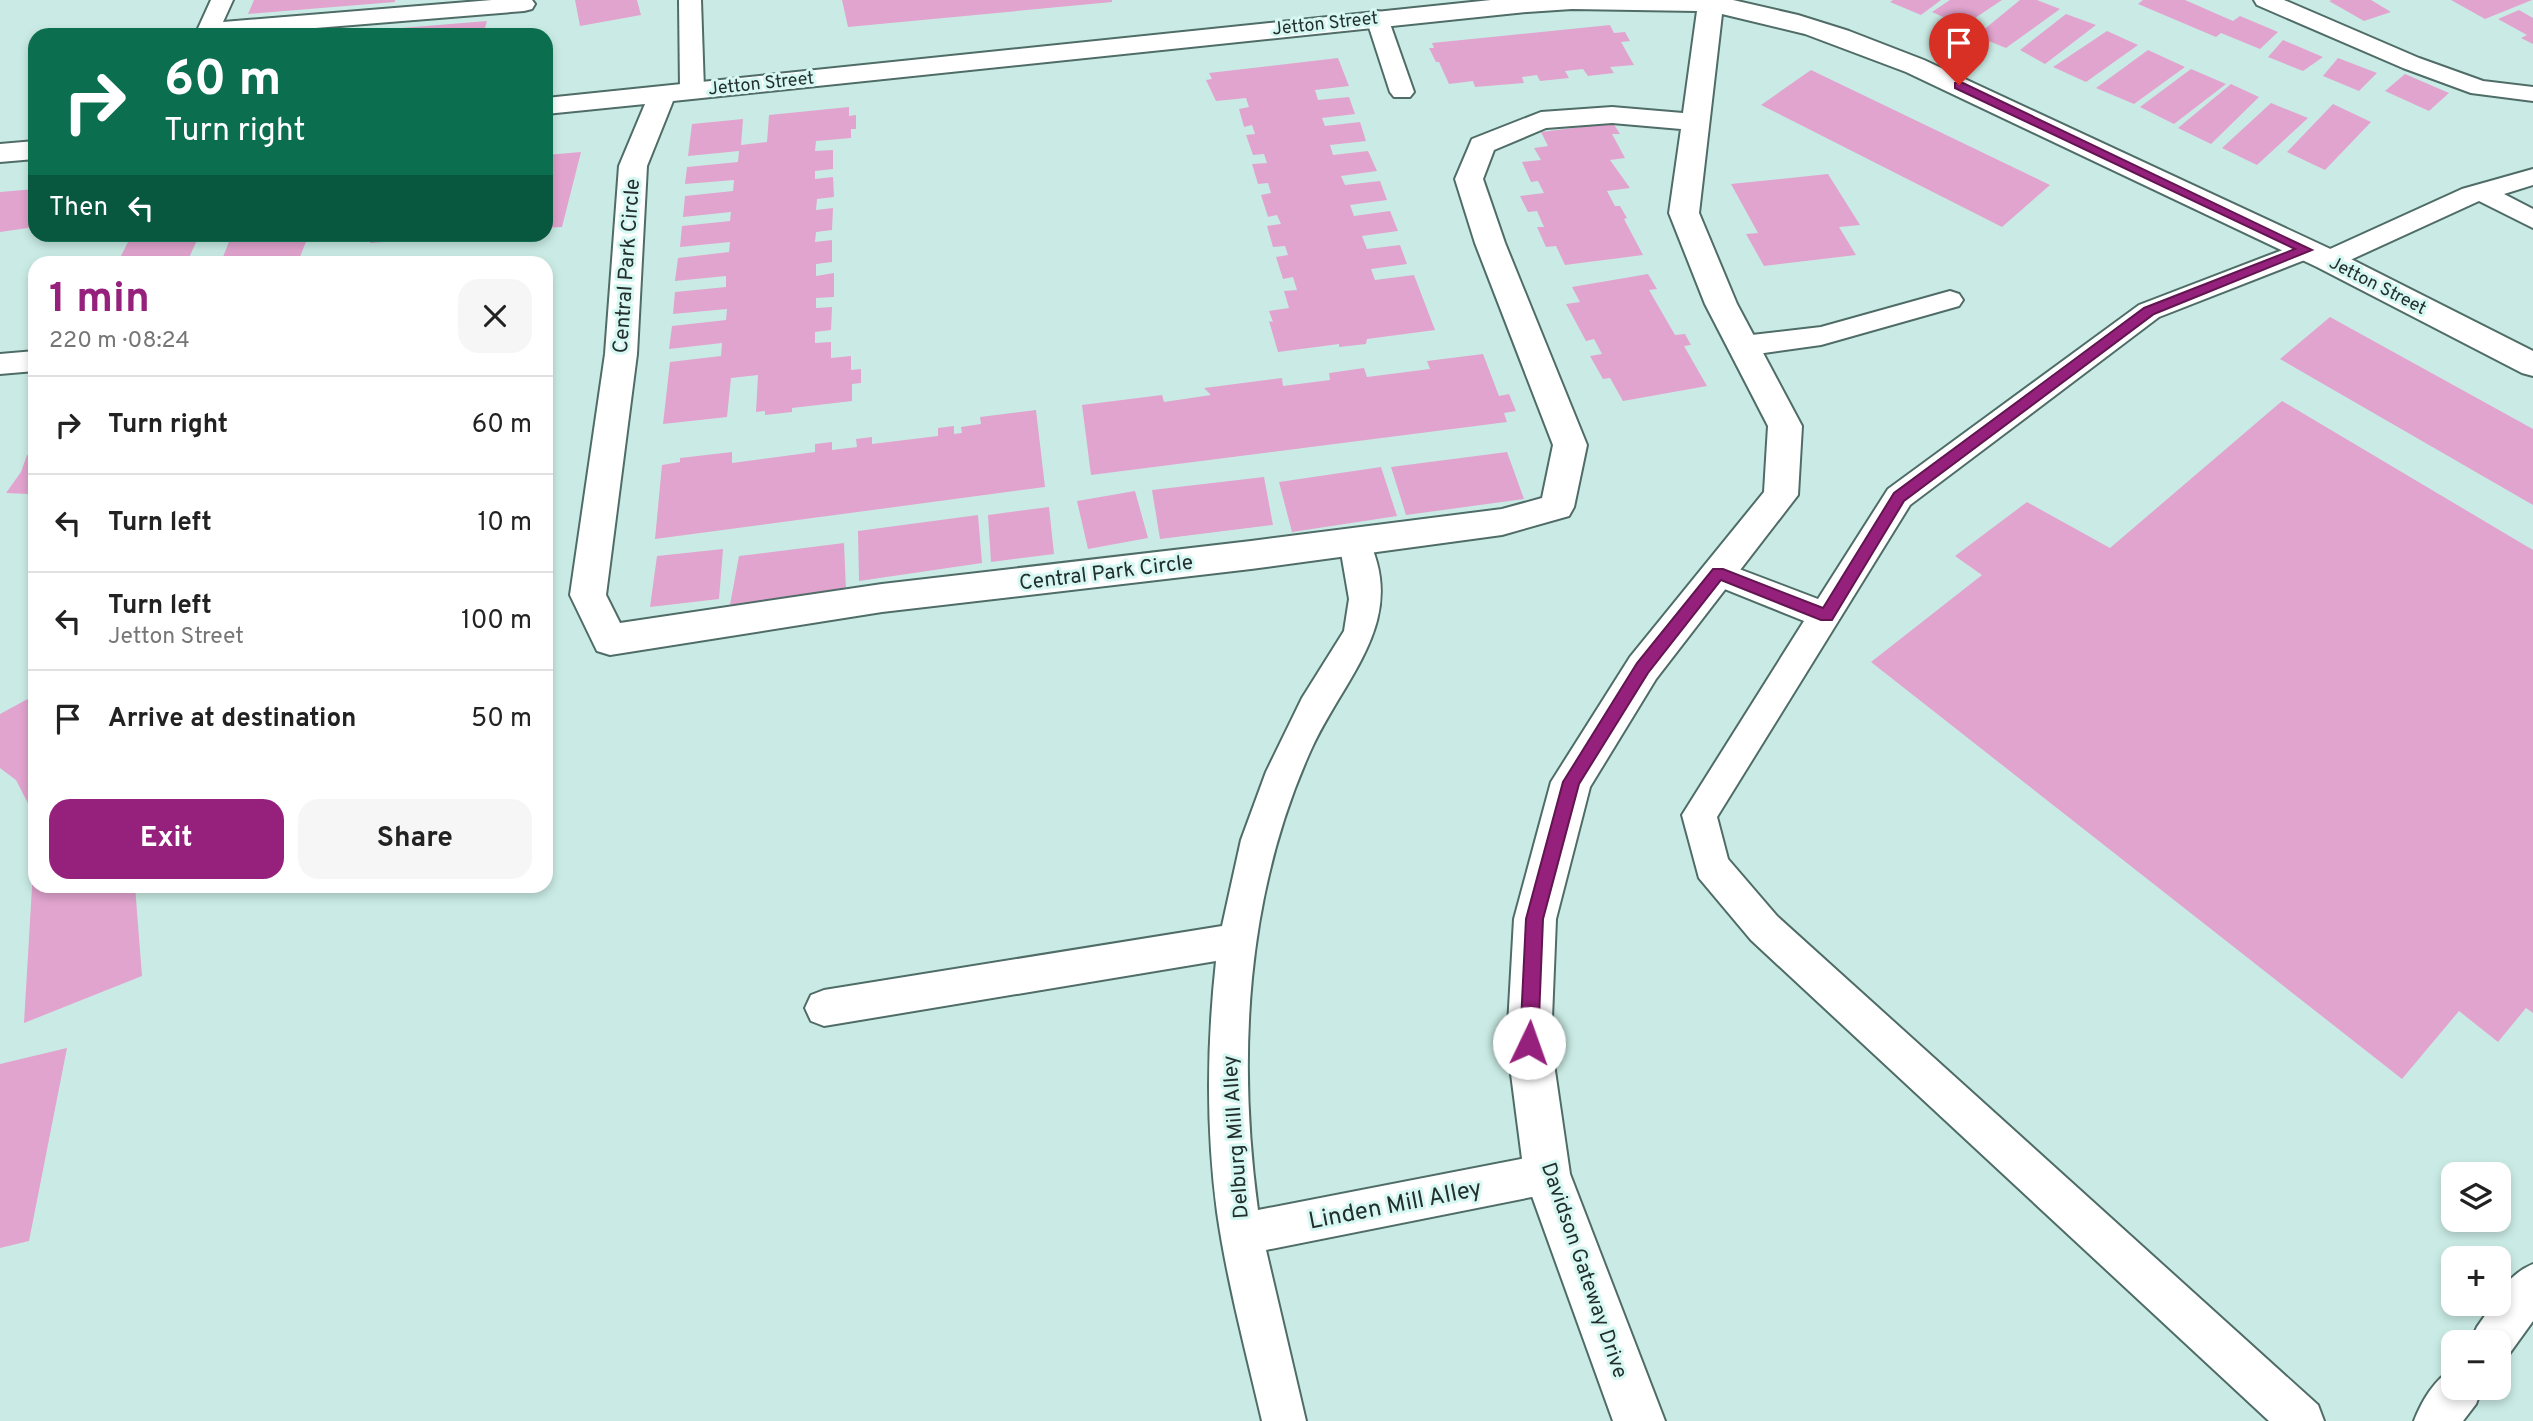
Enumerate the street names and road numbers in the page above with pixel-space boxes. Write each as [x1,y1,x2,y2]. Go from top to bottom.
street label: Jetton Street [1271,7,1379,41]
street label: Jetton Street [707,67,815,101]
street label: Central Park Circle [608,178,647,354]
street label: Jetton Street [2325,252,2430,321]
street label: Central Park Circle [1018,549,1195,598]
street label: Delburg Mill Alley [1217,1054,1256,1219]
street label: Davidson Gateway Drive [1534,1159,1633,1382]
street label: Linden Mill Alley [1306,1174,1485,1237]

